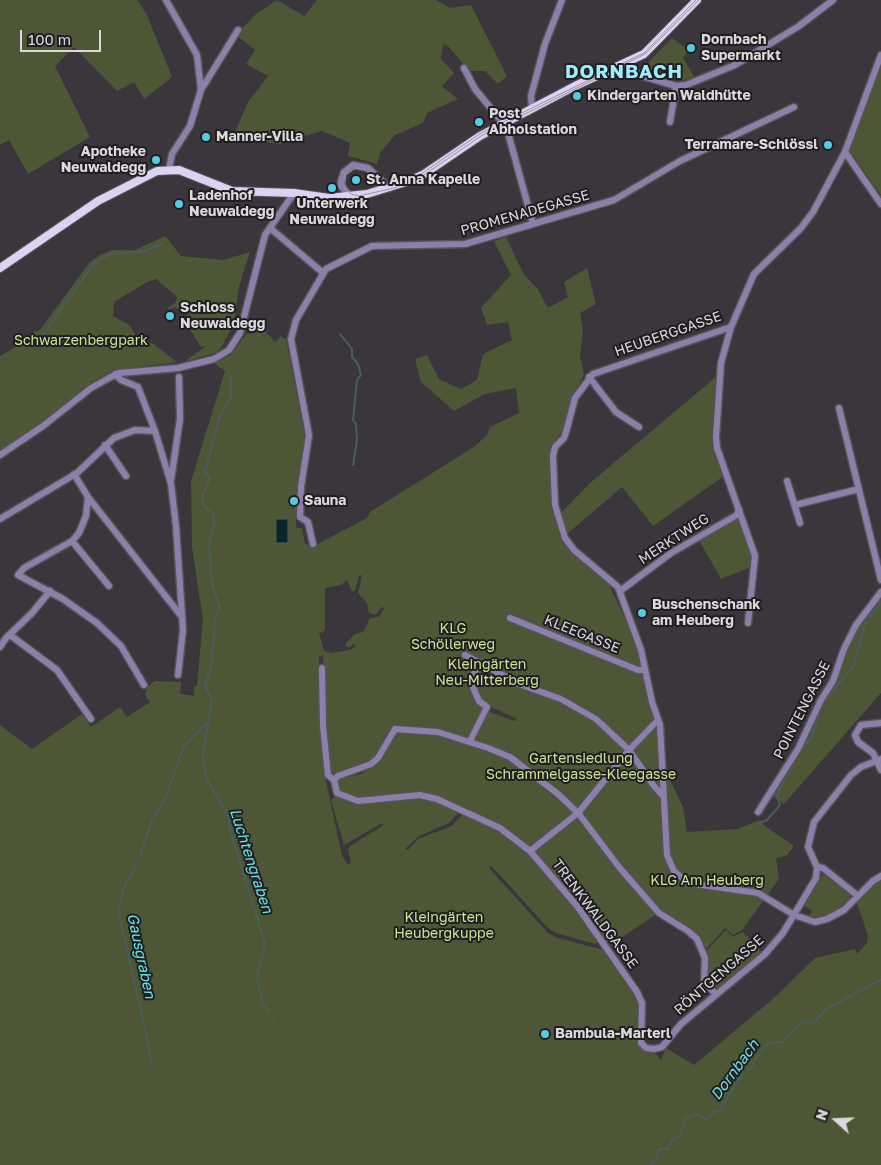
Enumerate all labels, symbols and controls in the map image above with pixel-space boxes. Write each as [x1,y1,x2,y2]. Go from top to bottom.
scale bar [22,20,104,52]
text: 100 m [28,30,71,48]
place label: Dornbach Supermarkt [701,32,781,64]
marker: Dornbach Supermarkt [685,42,697,54]
district label: DORNBACH [564,61,684,83]
place label: Kindergarten Waldhütte [587,88,751,104]
marker: Kindergarten Waldhütte [571,90,583,102]
place label: Post Abholstation [489,106,577,138]
marker: Post Abholstation [473,116,485,128]
place label: Manner-Villa [216,129,303,145]
marker: Manner-Villa [200,131,212,143]
place label: Terramare-Schlössl [684,137,818,153]
marker: Terramare-Schlössl [822,139,834,151]
place label: Apotheke Neuwaldegg [61,144,146,176]
marker: Apotheke Neuwaldegg [150,154,162,166]
place label: St. Anna Kapelle [366,172,480,188]
marker: St. Anna Kapelle [350,174,362,186]
marker: Unterwerk Neuwaldegg [326,182,338,194]
street label: PROMENADEGASSE [459,187,591,239]
place label: Ladenhof Neuwaldegg [189,188,274,220]
place label: Unterwerk Neuwaldegg [289,196,375,228]
marker: Ladenhof Neuwaldegg [173,198,185,210]
place label: Schloss Neuwaldegg [180,300,265,332]
street label: HEUBERGGASSE [612,308,724,360]
marker: Schloss Neuwaldegg [164,310,176,322]
park label: Schwarzenbergpark [14,333,148,349]
place label: Sauna [304,493,346,509]
marker: Sauna [288,495,300,507]
street label: MERKTWEG [636,510,712,568]
place label: Buschenschank am Heuberg [652,597,760,630]
marker: Buschenschank am Heuberg [636,607,648,619]
street label: KLEEGASSE [542,611,622,657]
park label: KLG Schöllerweg [411,621,495,654]
park label: Kleingärten Neu-Mitterberg [435,657,539,690]
street label: POINTENGASSE [770,658,834,762]
park label: Gartensiedlung Schrammelgasse-Kleegasse [486,751,676,784]
water label: Luchtengraben [226,806,276,916]
street label: TRENKWALDGASSE [549,856,641,972]
park label: KLG Am Heuberg [650,873,764,889]
park label: Kleingärten Heubergkuppe [394,910,494,942]
water label: Gausgraben [123,912,159,1000]
street label: RÖNTGENGASSE [671,932,767,1018]
place label: Bambula-Marterl [555,1026,671,1042]
marker: Bambula-Marterl [539,1028,551,1040]
water label: Dornbach [707,1037,763,1103]
north arrow [811,1095,861,1145]
text: N [812,1107,831,1123]

